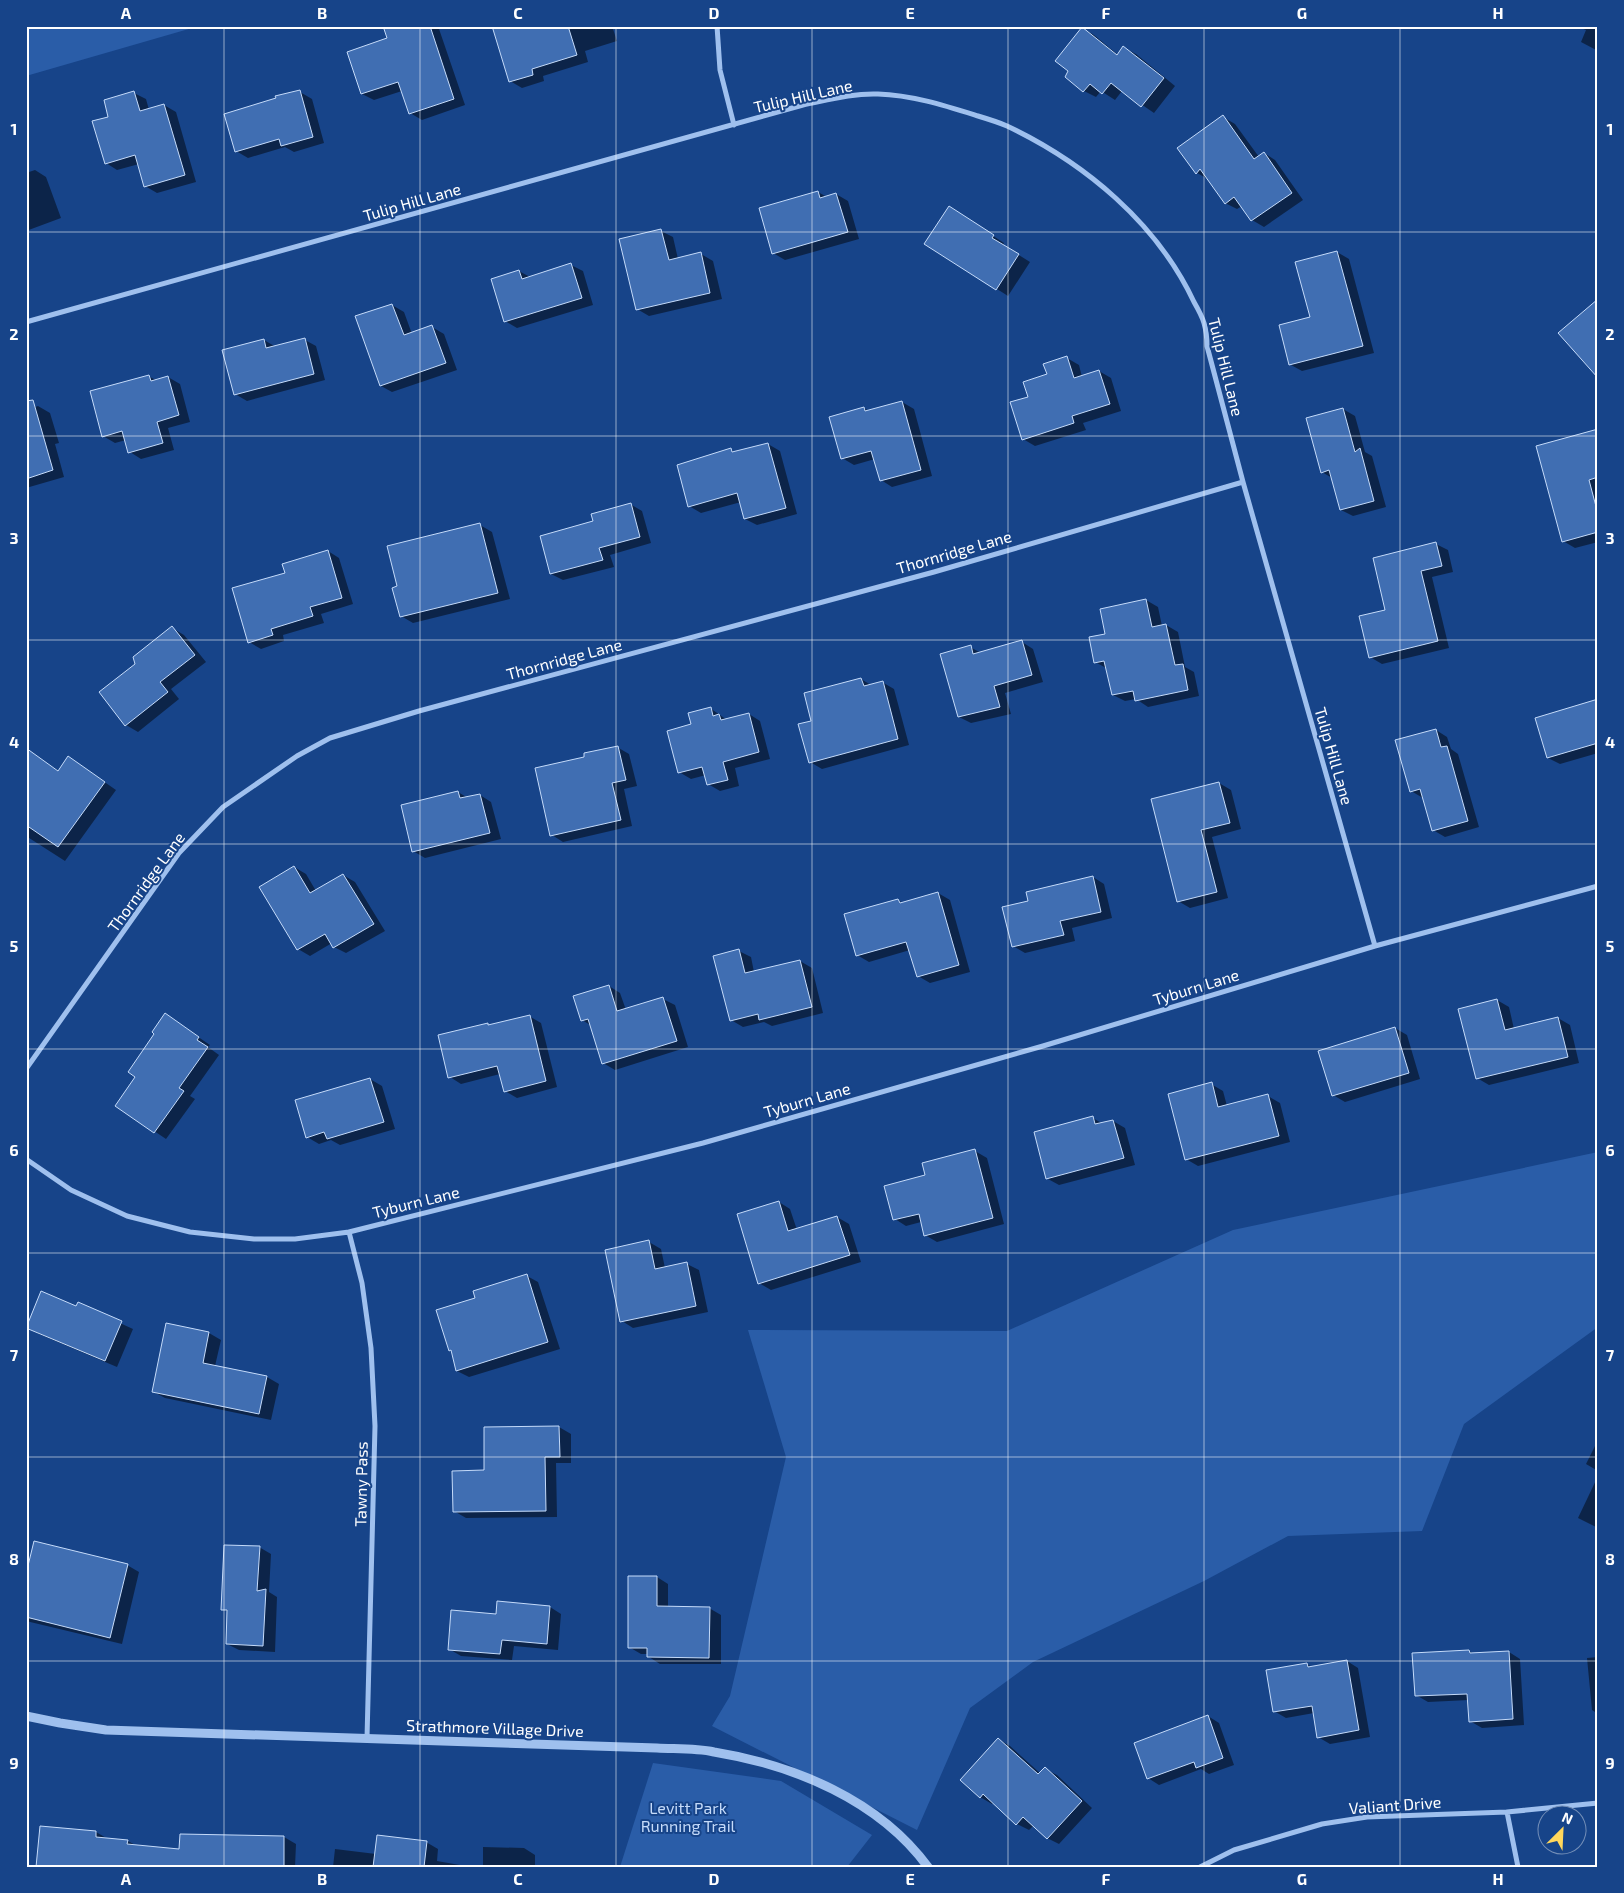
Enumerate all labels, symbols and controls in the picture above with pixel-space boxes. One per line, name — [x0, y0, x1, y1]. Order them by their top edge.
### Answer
text: A — [121, 3, 132, 22]
text: B — [317, 3, 327, 22]
text: C — [513, 3, 523, 22]
text: D — [709, 3, 720, 22]
text: E — [905, 3, 915, 22]
text: F — [1102, 3, 1111, 22]
text: G — [1297, 3, 1307, 22]
text: H — [1492, 3, 1504, 22]
street label: Tulip Hill Lane — [752, 75, 854, 116]
text: 1 — [11, 119, 17, 138]
text: 1 — [1607, 119, 1613, 138]
street label: Tulip Hill Lane — [361, 178, 463, 225]
street label: Tulip Hill Lane — [1205, 316, 1248, 418]
text: 2 — [9, 324, 19, 343]
text: 2 — [1605, 324, 1615, 343]
street label: Thornridge Lane — [894, 526, 1014, 577]
text: 3 — [9, 528, 19, 547]
text: 3 — [1605, 528, 1615, 547]
street label: Thornridge Lane — [504, 634, 624, 683]
street label: Tulip Hill Lane — [1311, 705, 1358, 807]
text: 4 — [9, 732, 19, 751]
text: 4 — [1605, 732, 1615, 751]
street label: Thornridge Lane — [103, 828, 188, 935]
text: 5 — [10, 936, 19, 955]
text: 5 — [1606, 936, 1615, 955]
street label: Tyburn Lane — [1151, 964, 1241, 1009]
street label: Tyburn Lane — [761, 1078, 852, 1121]
text: 6 — [9, 1140, 19, 1159]
text: 6 — [1605, 1140, 1615, 1159]
street label: Tyburn Lane — [370, 1182, 461, 1222]
text: 7 — [10, 1345, 19, 1364]
text: 7 — [1606, 1345, 1615, 1364]
street label: Tawny Pass — [350, 1441, 371, 1527]
text: 8 — [9, 1549, 19, 1568]
text: 8 — [1605, 1549, 1615, 1568]
street label: Strathmore Village Drive — [406, 1715, 584, 1740]
text: 9 — [9, 1753, 19, 1772]
text: 9 — [1605, 1753, 1615, 1772]
street label: Valiant Drive — [1348, 1792, 1442, 1817]
park label: Levitt Park Running Trail — [641, 1798, 736, 1835]
north arrow — [1536, 1806, 1586, 1856]
text: N — [1559, 1808, 1576, 1827]
text: A — [121, 1869, 132, 1888]
text: B — [317, 1869, 327, 1888]
text: C — [513, 1869, 523, 1888]
text: D — [709, 1869, 720, 1888]
text: E — [905, 1869, 915, 1888]
text: F — [1102, 1869, 1111, 1888]
text: G — [1297, 1869, 1307, 1888]
text: H — [1492, 1869, 1504, 1888]

